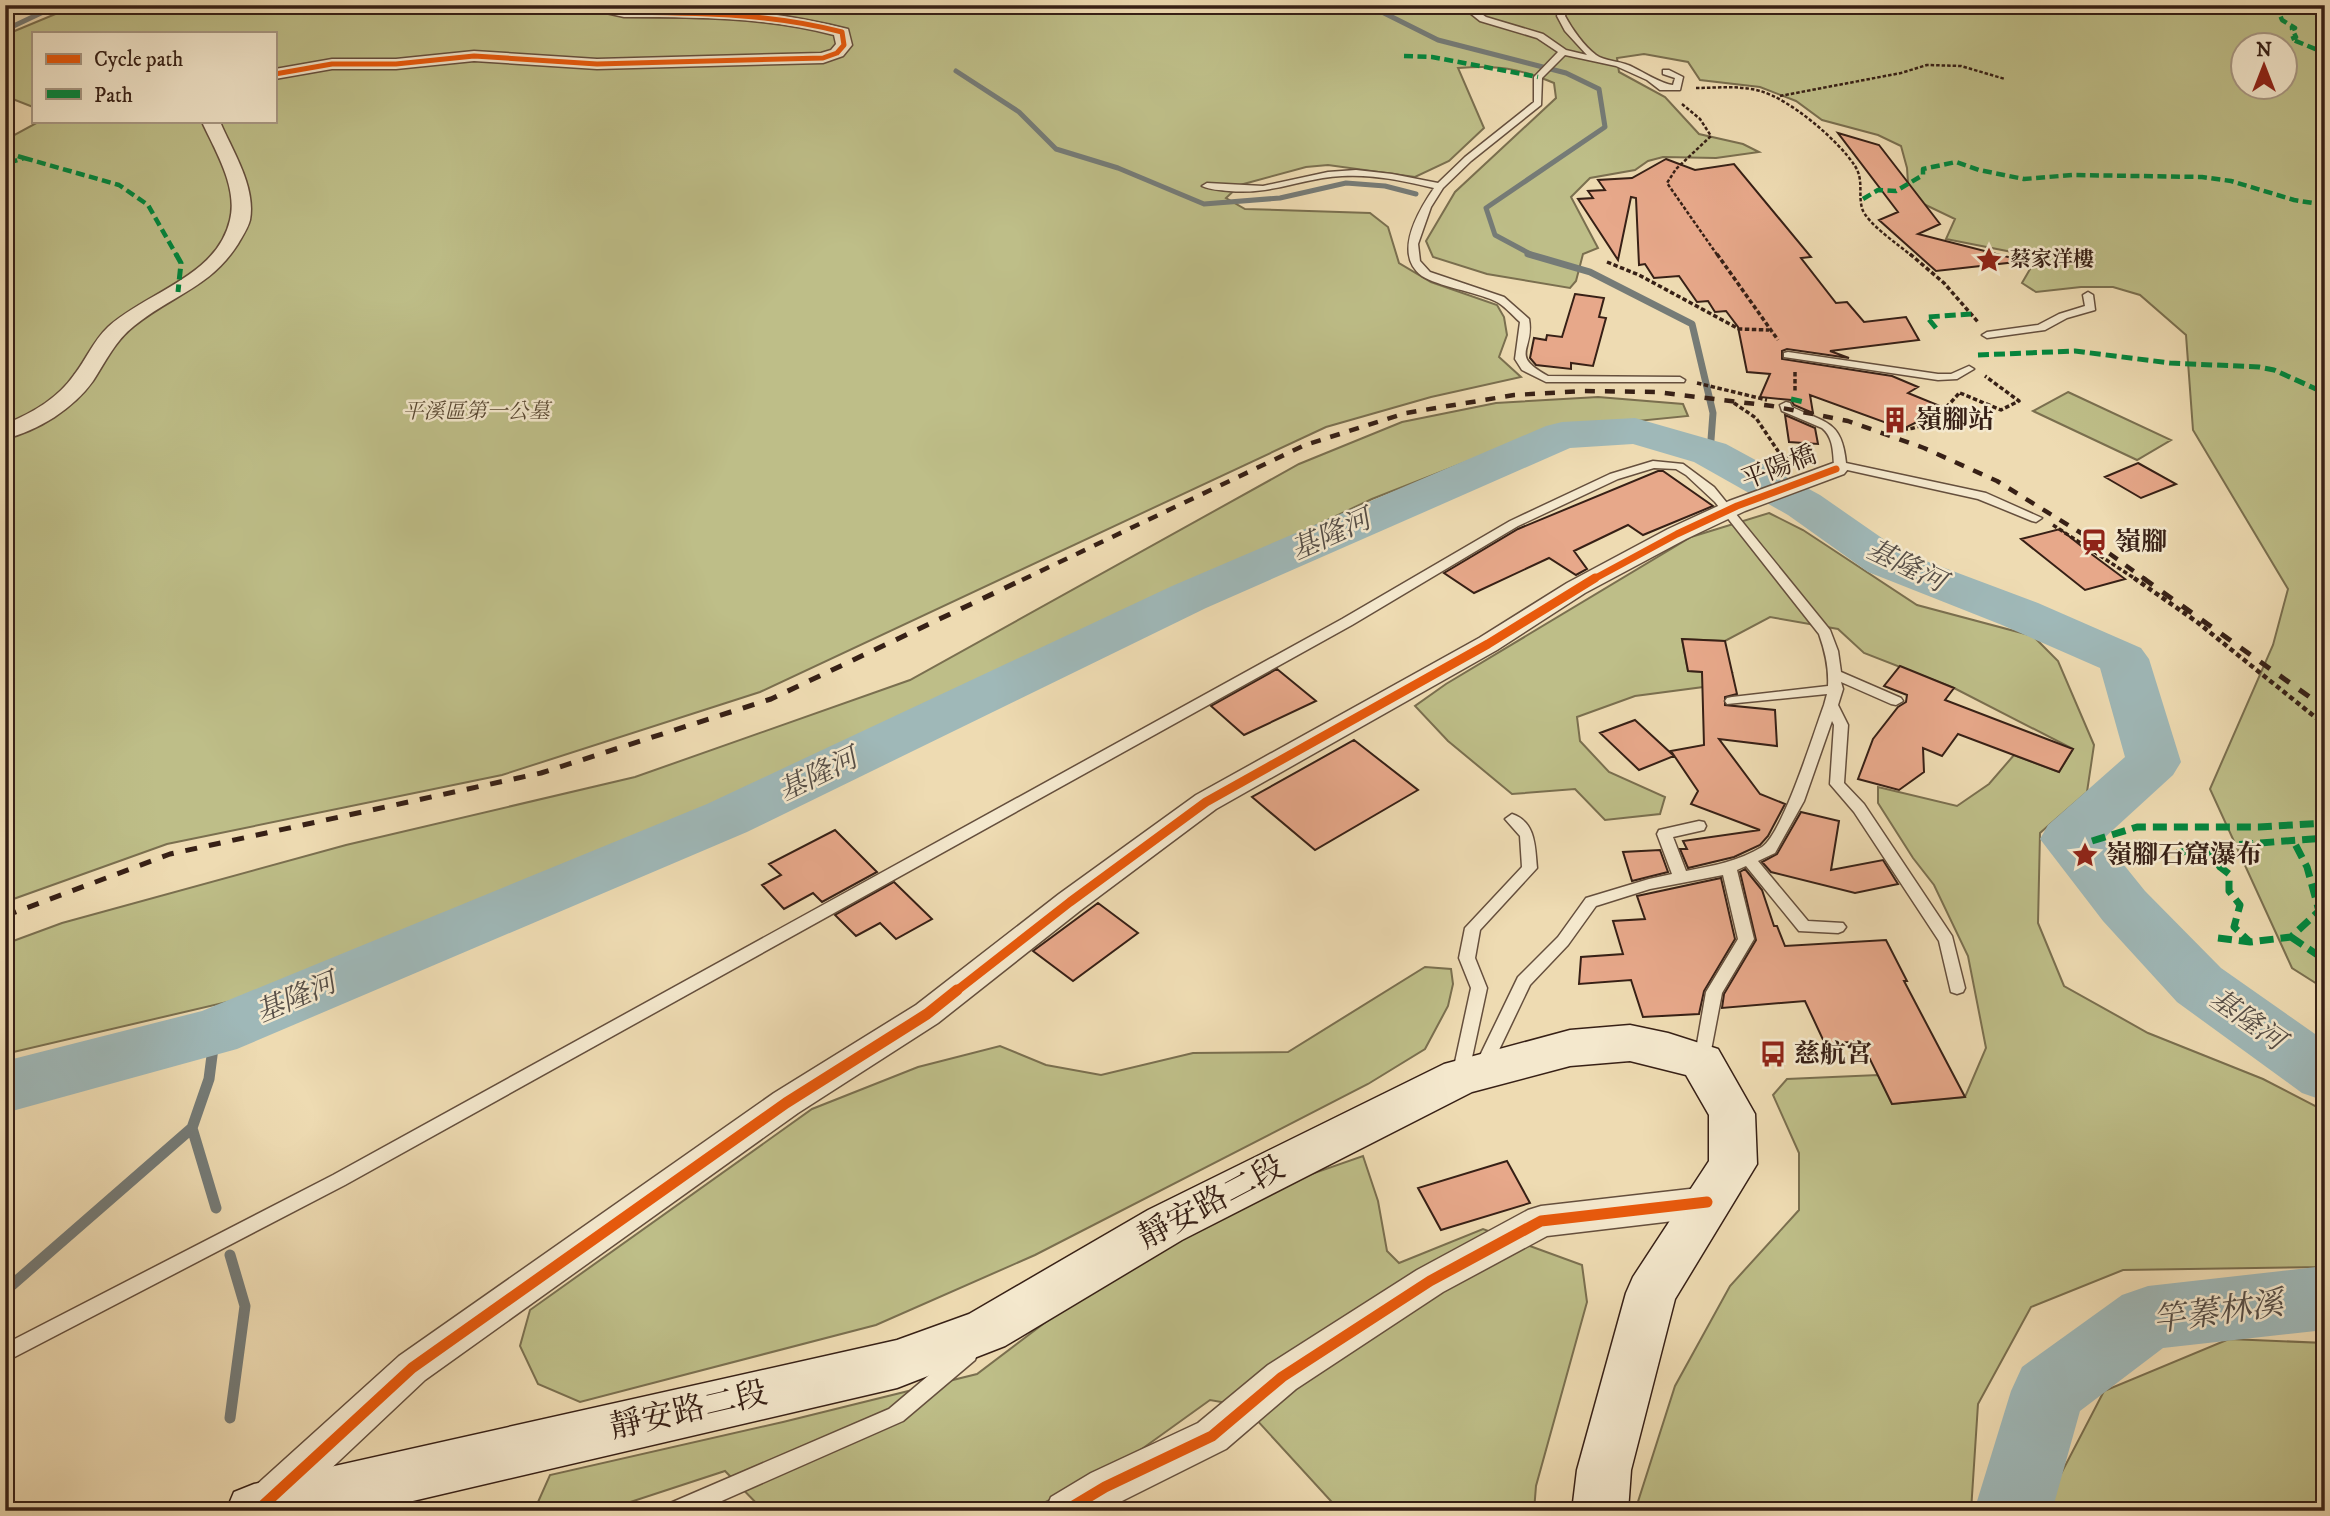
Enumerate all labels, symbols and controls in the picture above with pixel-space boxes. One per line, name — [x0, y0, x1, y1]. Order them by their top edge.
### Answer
legend — [32, 32, 276, 122]
north arrow — [2228, 32, 2298, 102]
text: N — [2256, 39, 2272, 62]
text: Cycle path — [94, 47, 183, 73]
text: Path — [94, 83, 133, 109]
place icon: 蔡家洋樓 — [1974, 245, 2004, 275]
place label: 蔡家洋樓 — [2010, 247, 2094, 273]
park label: 平溪區第一公墓 — [403, 399, 552, 425]
place label: 嶺腳站 — [1916, 404, 1994, 437]
building icon: 嶺腳站 — [1880, 405, 1910, 435]
street label: 平陽橋 — [1737, 439, 1821, 497]
water label: 基隆河 — [1286, 500, 1381, 568]
place label: 嶺腳 — [2115, 526, 2167, 559]
station icon: 嶺腳 — [2079, 527, 2109, 557]
water label: 基隆河 — [1861, 532, 1956, 602]
water label: 基隆河 — [773, 739, 868, 809]
place label: 嶺腳石窟瀑布 — [2106, 839, 2262, 872]
place icon: 嶺腳石窟瀑布 — [2070, 840, 2100, 870]
water label: 基隆河 — [250, 964, 346, 1031]
water label: 基隆河 — [2203, 982, 2296, 1061]
place label: 慈航宮 — [1794, 1038, 1872, 1071]
bus stop icon: 慈航宮 — [1758, 1039, 1788, 1069]
street label: 靜安路二段 — [1132, 1148, 1292, 1258]
water label: 竿蓁林溪 — [2150, 1283, 2289, 1342]
street label: 靜安路二段 — [607, 1374, 771, 1448]

